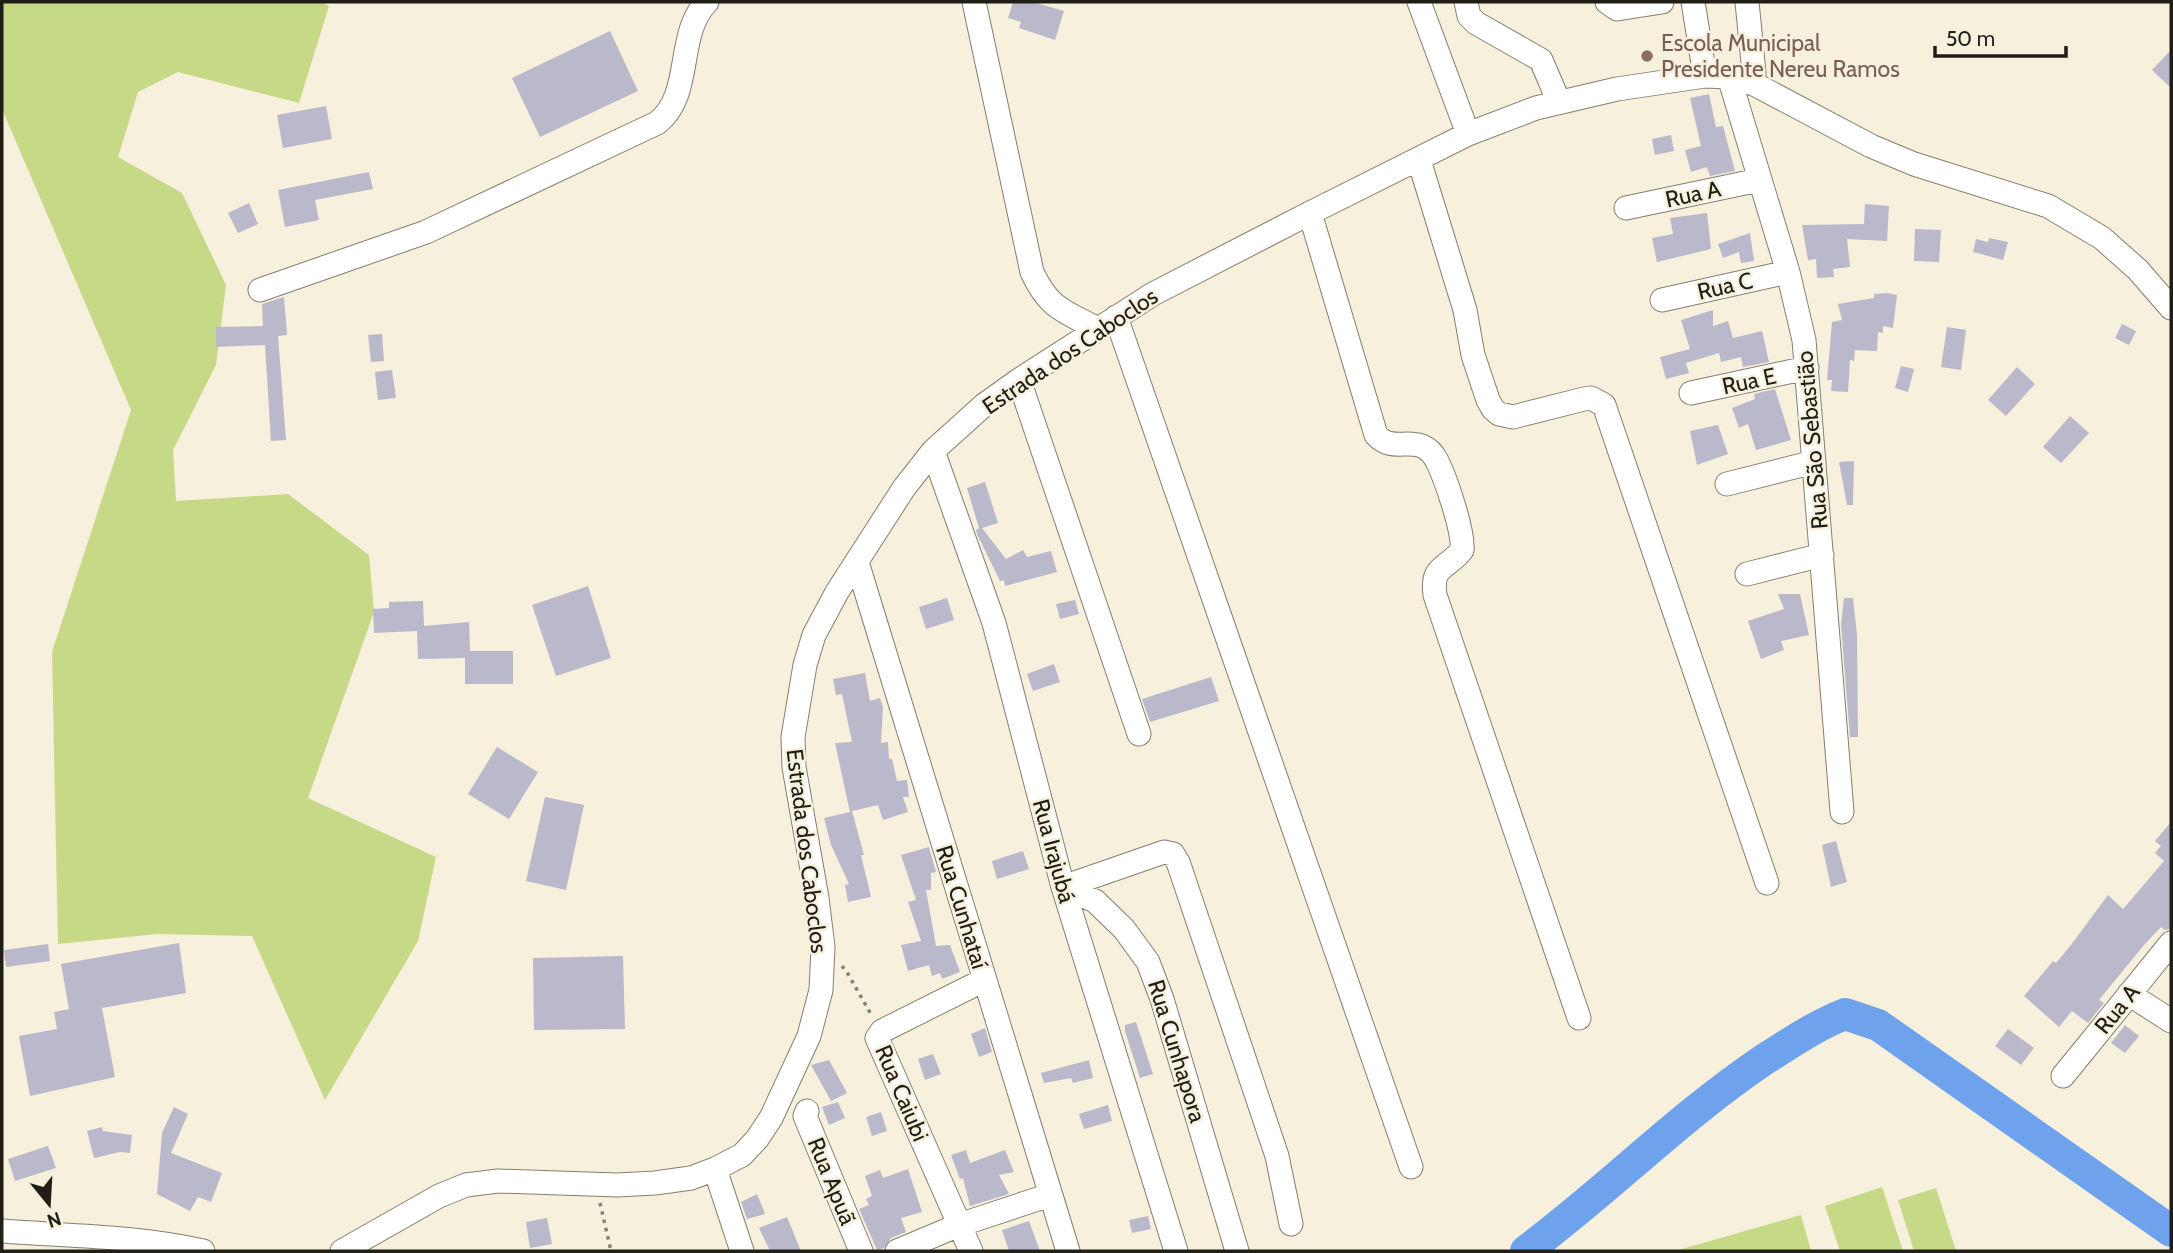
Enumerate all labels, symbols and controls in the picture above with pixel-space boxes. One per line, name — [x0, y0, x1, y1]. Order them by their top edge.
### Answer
scale bar — [1935, 14, 2066, 58]
text: 50 m — [1946, 26, 1995, 51]
place label: Escola Municipal Presidente Nereu Ramos — [1661, 29, 1900, 83]
marker: Escola Municipal Presidente Nereu Ramos — [1639, 48, 1655, 64]
street label: Rua A — [1663, 174, 1723, 214]
street label: Rua C — [1695, 266, 1755, 306]
street label: Estrada dos Caboclos — [977, 282, 1163, 420]
street label: Rua São Sebastião — [1790, 350, 1834, 530]
street label: Rua E — [1719, 362, 1779, 400]
street label: Estrada dos Caboclos — [781, 747, 833, 955]
street label: Rua Irajubá — [1027, 796, 1081, 906]
street label: Rua Cunhataí — [930, 842, 994, 972]
street label: Rua Cunhapora — [1142, 976, 1212, 1126]
street label: Rua A — [2088, 978, 2146, 1040]
street label: Rua Caiubi — [869, 1041, 935, 1145]
street label: Rua Apuã — [802, 1133, 862, 1229]
north arrow — [14, 1169, 84, 1239]
text: N — [44, 1207, 64, 1233]

